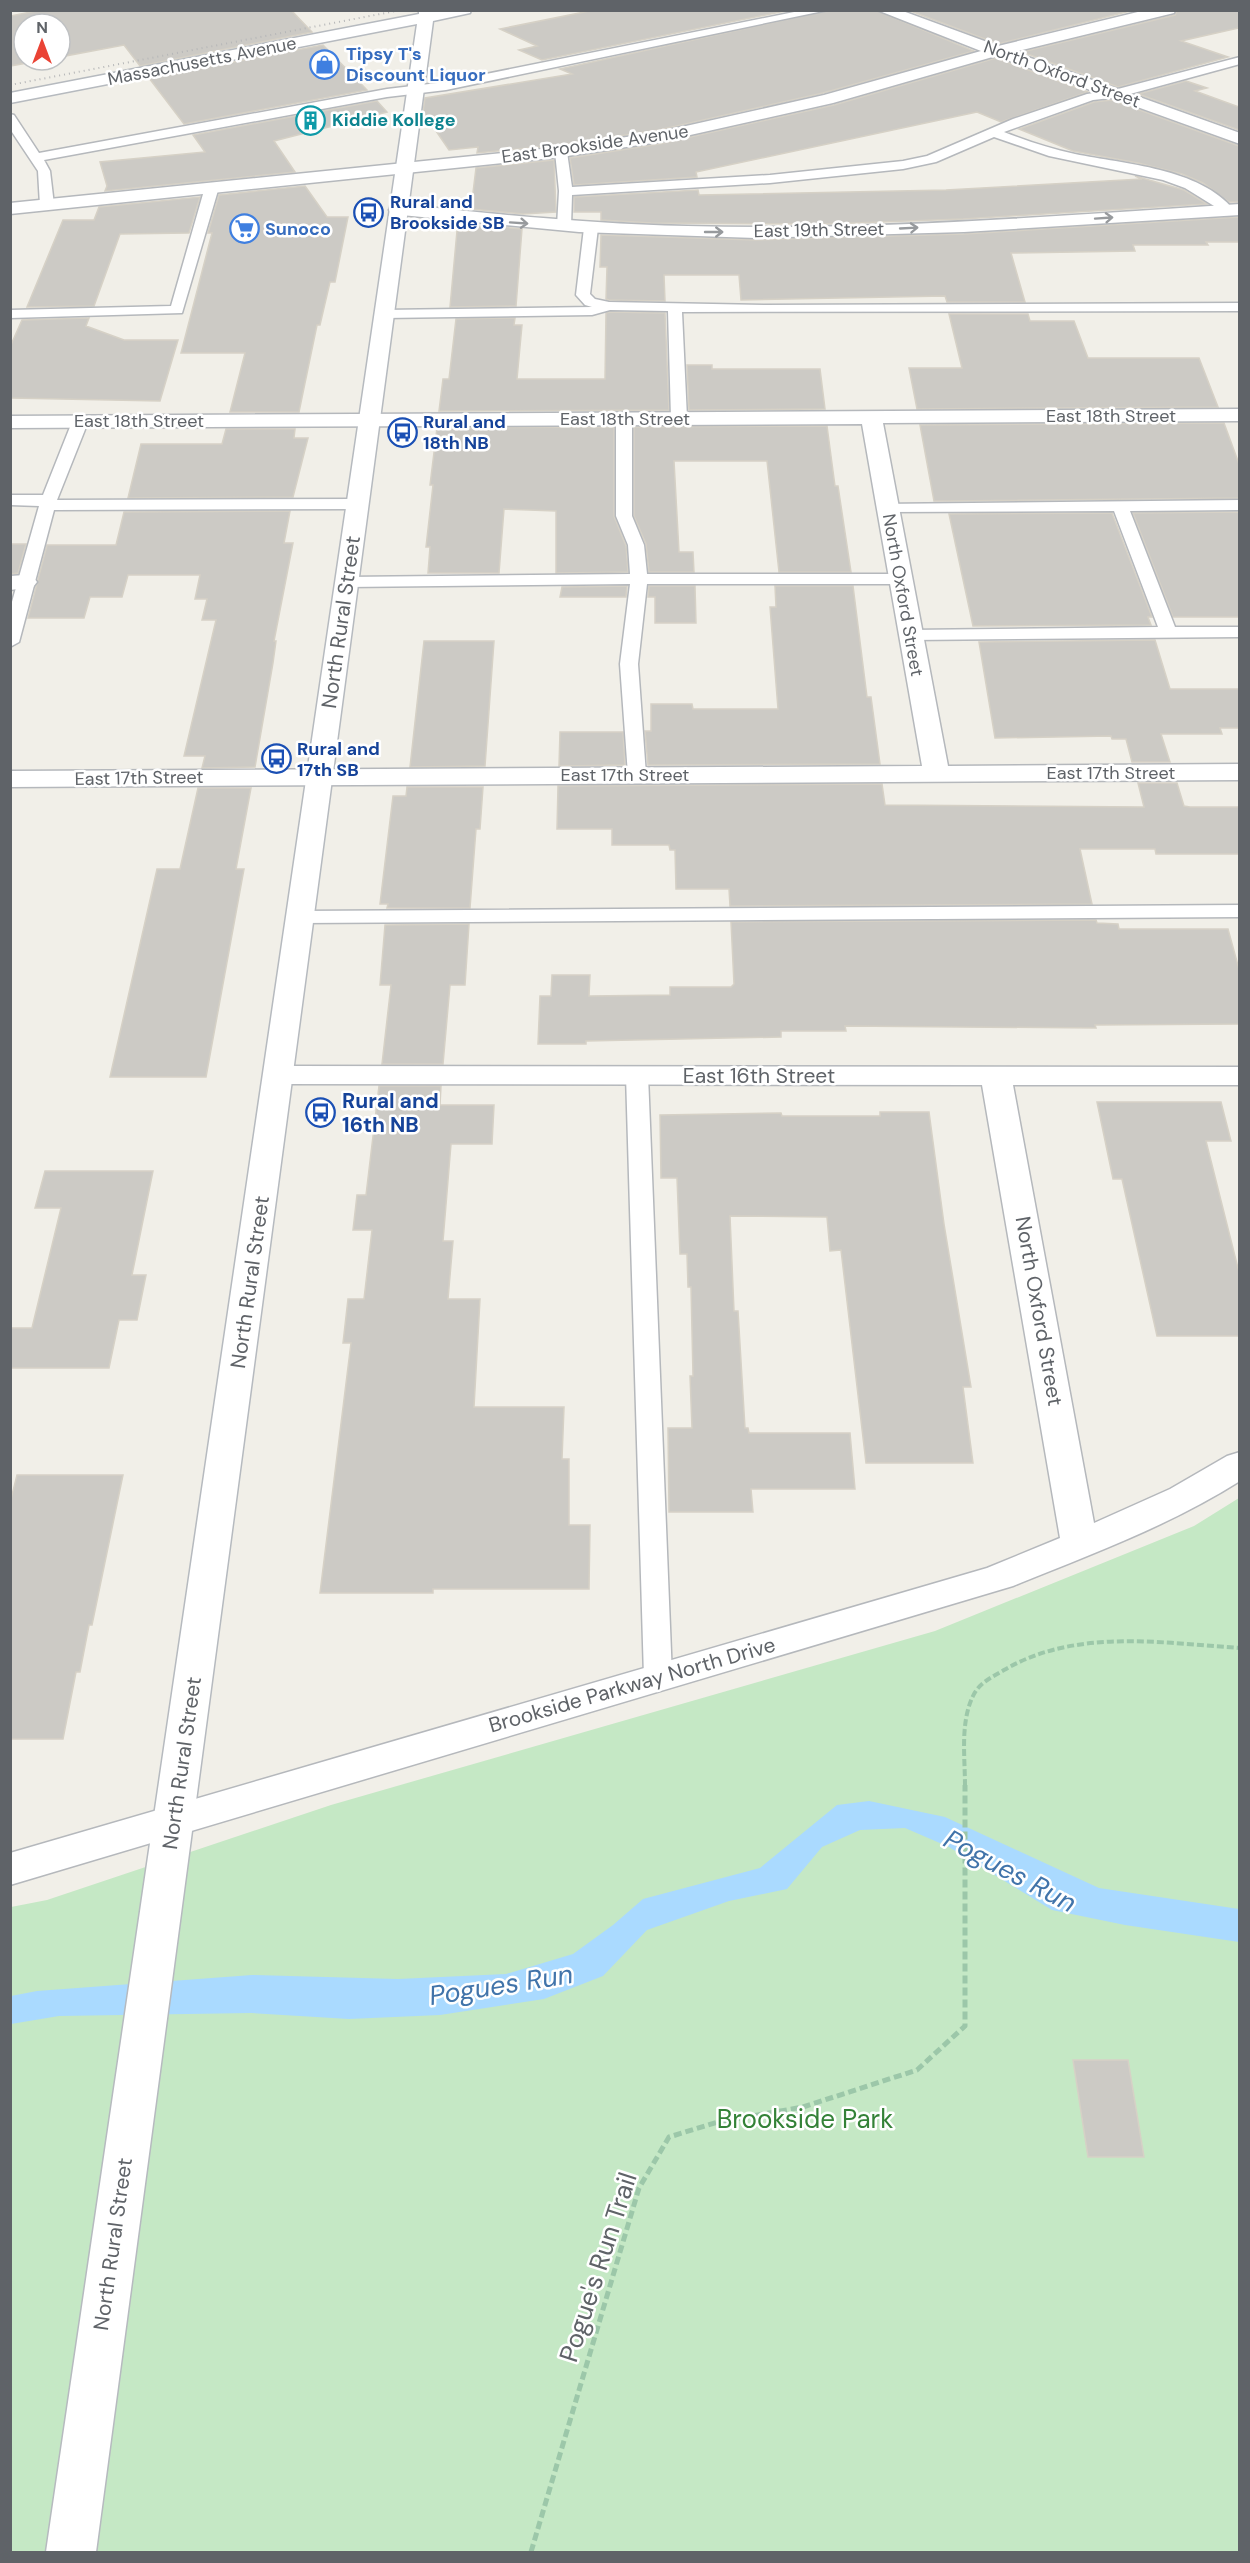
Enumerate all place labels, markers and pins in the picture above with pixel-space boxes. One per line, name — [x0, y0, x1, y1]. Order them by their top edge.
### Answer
place label: Tipsy T's Discount Liquor — [346, 42, 486, 87]
shop icon: Tipsy T's Discount Liquor — [309, 48, 341, 80]
building icon: Kiddie Kollege — [295, 104, 327, 136]
place label: Kiddie Kollege — [332, 108, 456, 132]
place label: Rural and Brookside SB — [390, 190, 504, 235]
bus stop icon: Rural and Brookside SB — [353, 196, 385, 228]
supermarket icon: Sunoco — [228, 213, 260, 245]
place label: Sunoco — [265, 217, 331, 241]
place label: Rural and 18th NB — [423, 410, 506, 455]
bus stop icon: Rural and 18th NB — [386, 416, 418, 448]
place label: Rural and 17th SB — [297, 737, 380, 782]
bus stop icon: Rural and 17th SB — [260, 743, 292, 775]
place label: Rural and 16th NB — [342, 1087, 439, 1139]
bus stop icon: Rural and 16th NB — [305, 1097, 337, 1129]

